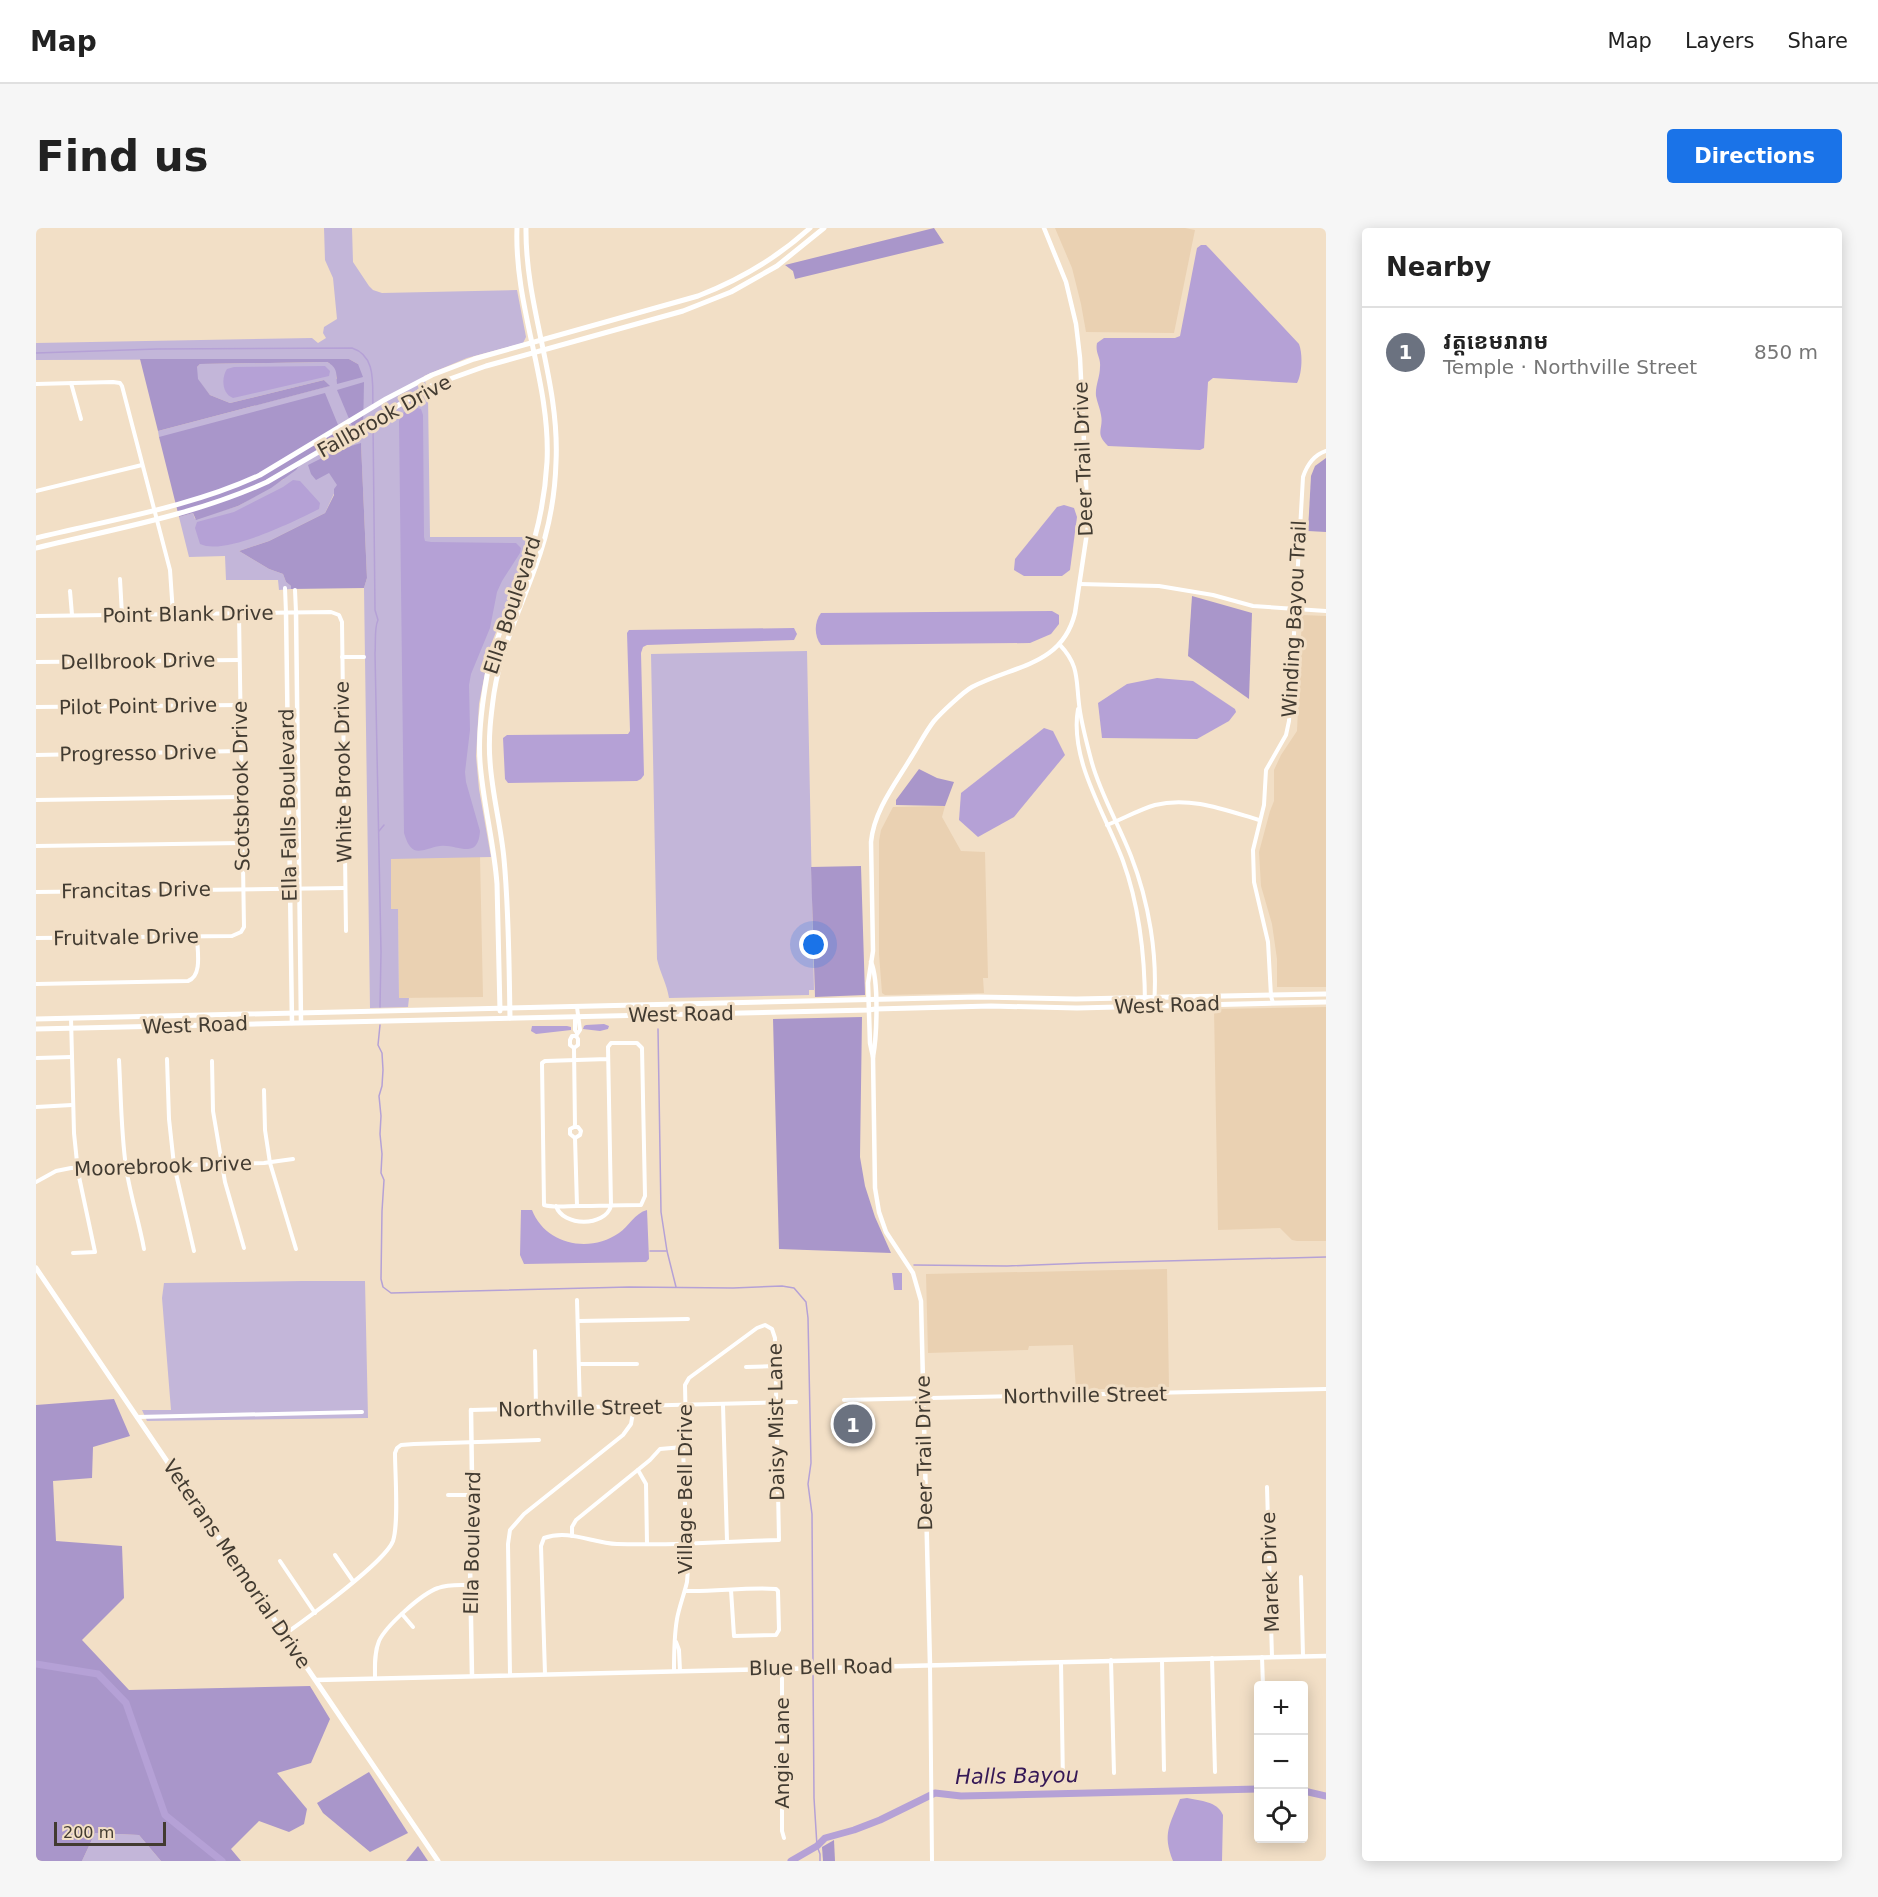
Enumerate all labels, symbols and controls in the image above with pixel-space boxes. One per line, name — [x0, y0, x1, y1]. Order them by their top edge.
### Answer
text: Map — [30, 25, 97, 58]
text: Map — [1608, 29, 1652, 53]
text: Layers — [1685, 29, 1754, 53]
text: Share — [1787, 29, 1848, 53]
button: Directions — [1667, 129, 1842, 183]
text: Find us — [36, 132, 209, 181]
text: Nearby — [1386, 252, 1491, 282]
text: វត្តខេមរារាម — [1443, 329, 1549, 354]
text: 1 — [1399, 340, 1412, 364]
text: 850 m — [1754, 340, 1818, 364]
text: Temple · Northville Street — [1443, 355, 1697, 379]
street label: Fallbrook Drive — [313, 369, 455, 463]
street label: Deer Trail Drive — [1068, 381, 1098, 537]
street label: Winding Bayou Trail — [1277, 520, 1311, 718]
street label: Ella Boulevard — [478, 533, 546, 677]
street label: Point Blank Drive — [102, 601, 274, 627]
street label: Dellbrook Drive — [60, 648, 216, 674]
street label: White Brook Drive — [329, 681, 357, 863]
street label: Pilot Point Drive — [59, 693, 217, 719]
street label: Scotsbrook Drive — [228, 701, 254, 871]
street label: Ella Falls Boulevard — [274, 708, 302, 902]
street label: Progresso Drive — [59, 740, 217, 766]
street label: Francitas Drive — [61, 877, 211, 903]
street label: Fruitvale Drive — [53, 924, 199, 950]
your location — [799, 930, 828, 959]
street label: West Road — [1114, 991, 1220, 1019]
street label: West Road — [628, 1001, 734, 1027]
street label: West Road — [142, 1011, 248, 1039]
street label: Moorebrook Drive — [74, 1151, 252, 1181]
street label: Daisy Mist Lane — [763, 1343, 789, 1501]
street label: Deer Trail Drive — [911, 1375, 937, 1531]
street label: Northville Street — [1003, 1382, 1167, 1408]
street label: Northville Street — [498, 1395, 662, 1421]
pin: 1 — [834, 1402, 872, 1446]
street label: Village Bell Drive — [673, 1404, 697, 1574]
street label: Veterans Memorial Drive — [158, 1455, 316, 1673]
street label: Ella Boulevard — [459, 1471, 485, 1615]
street label: Marek Drive — [1256, 1511, 1284, 1633]
street label: Blue Bell Road — [749, 1654, 893, 1680]
map controls — [1254, 1681, 1308, 1843]
button: + — [1254, 1681, 1308, 1735]
street label: Angie Lane — [770, 1697, 794, 1809]
button: − — [1254, 1735, 1308, 1789]
water label: Halls Bayou — [955, 1763, 1079, 1789]
button: locate — [1254, 1789, 1308, 1843]
scale bar — [54, 1819, 166, 1846]
text: 200 m — [63, 1823, 114, 1842]

